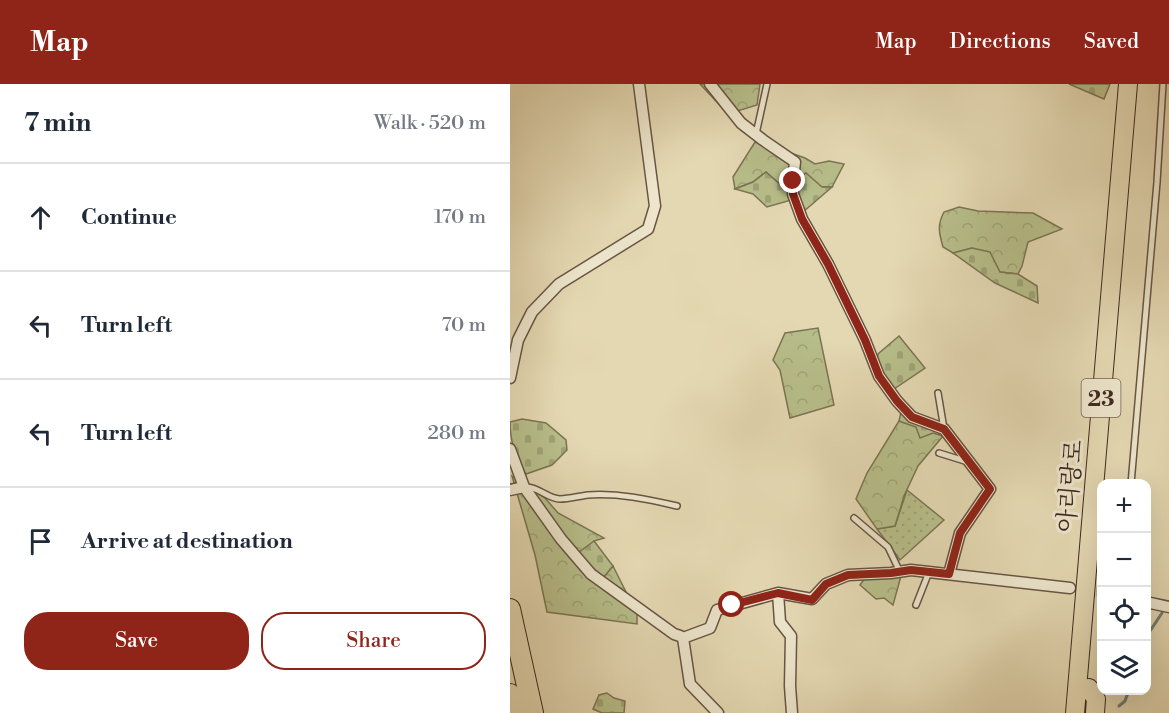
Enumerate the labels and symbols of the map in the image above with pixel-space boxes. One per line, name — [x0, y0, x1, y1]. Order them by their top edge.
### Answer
route end — [779, 167, 805, 193]
road number: 23 — [1082, 379, 1120, 417]
street label: 아리랑로 — [1052, 439, 1090, 534]
route start — [718, 591, 744, 617]

